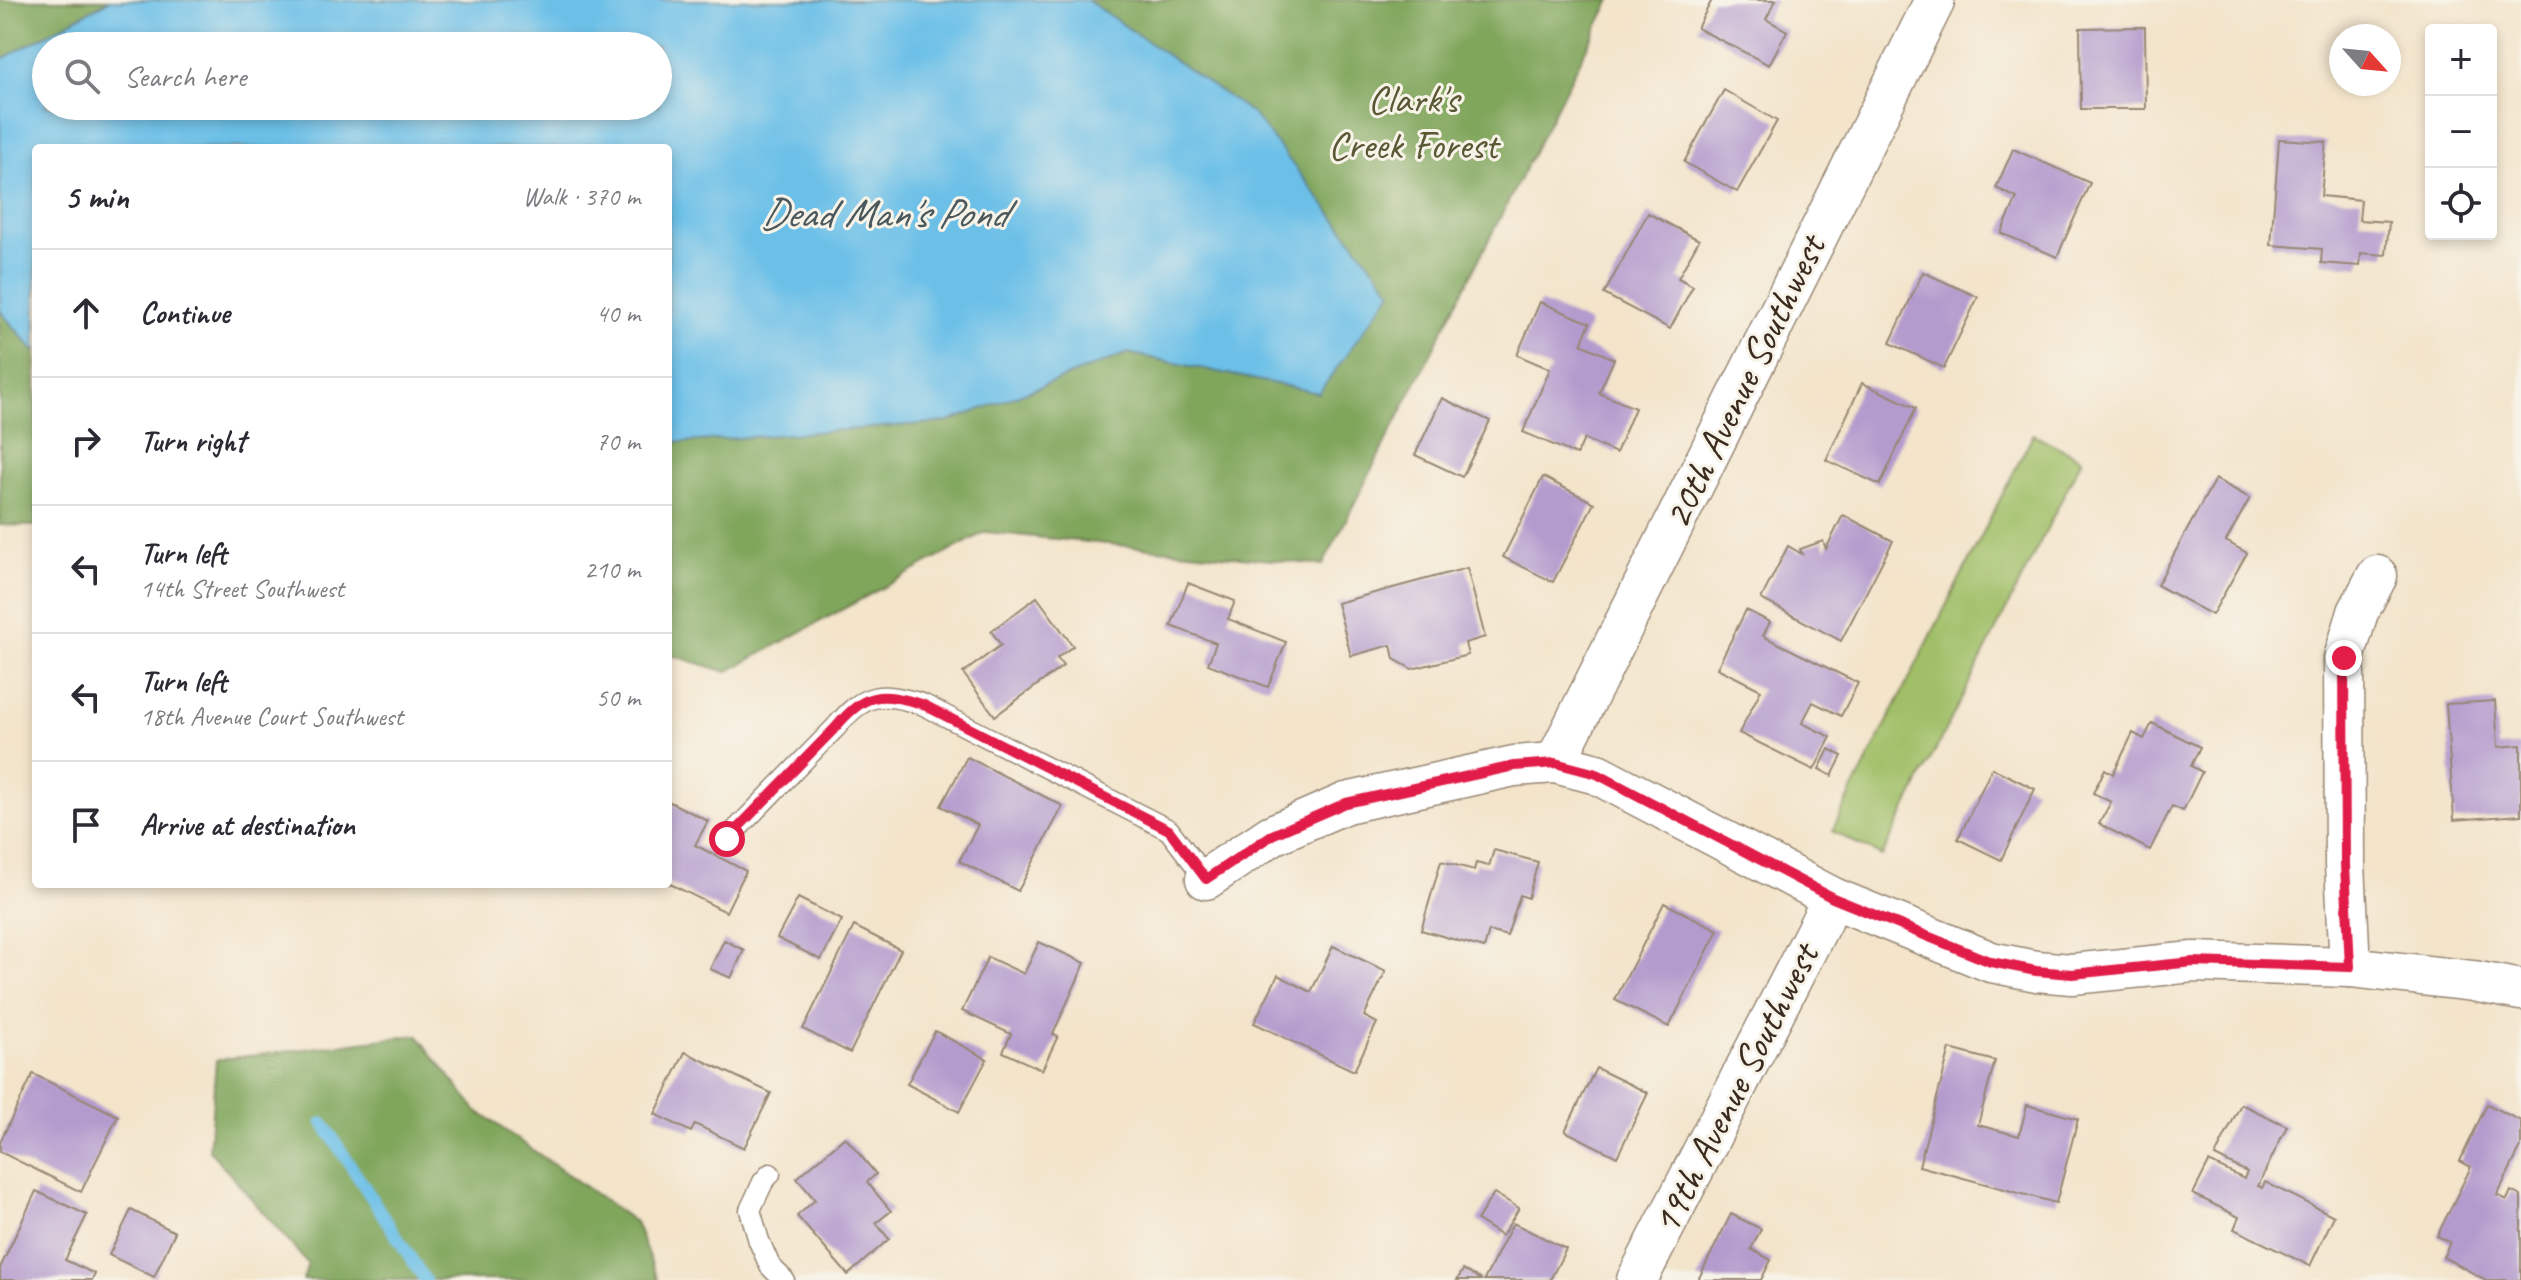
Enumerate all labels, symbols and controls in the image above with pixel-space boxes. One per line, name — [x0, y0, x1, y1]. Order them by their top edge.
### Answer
north arrow — [2329, 24, 2401, 96]
map controls — [2425, 24, 2497, 240]
button: + — [2425, 24, 2497, 96]
search box — [32, 32, 672, 120]
icon: search — [60, 54, 104, 98]
text: Search here — [124, 57, 246, 95]
park label: Clark's Creek Forest — [1328, 74, 1501, 170]
button: − — [2425, 96, 2497, 168]
button: locate — [2425, 168, 2497, 240]
text: 5 min — [64, 175, 129, 218]
text: Walk · 370 m — [523, 180, 640, 213]
water label: Dead Man's Pond — [760, 187, 1019, 240]
street label: 20th Avenue Southwest — [1652, 224, 1838, 536]
icon: ahead — [64, 291, 108, 335]
text: Continue — [140, 294, 230, 332]
text: 40 m — [596, 297, 640, 330]
icon: right — [64, 419, 108, 463]
text: Turn right — [140, 422, 245, 460]
text: 70 m — [596, 425, 640, 458]
text: Turn left — [140, 534, 227, 572]
icon: left — [64, 547, 108, 591]
text: 210 m — [584, 553, 640, 586]
text: 14th Street Southwest — [140, 572, 344, 605]
route end — [2326, 640, 2362, 676]
text: Turn left — [140, 662, 227, 700]
icon: left — [64, 675, 108, 719]
text: 50 m — [596, 681, 640, 714]
text: 18th Avenue Court Southwest — [140, 700, 403, 733]
icon: arrive — [64, 803, 108, 847]
text: Arrive at destination — [140, 806, 355, 844]
route start — [709, 821, 745, 857]
street label: 19th Avenue Southwest — [1640, 932, 1831, 1242]

